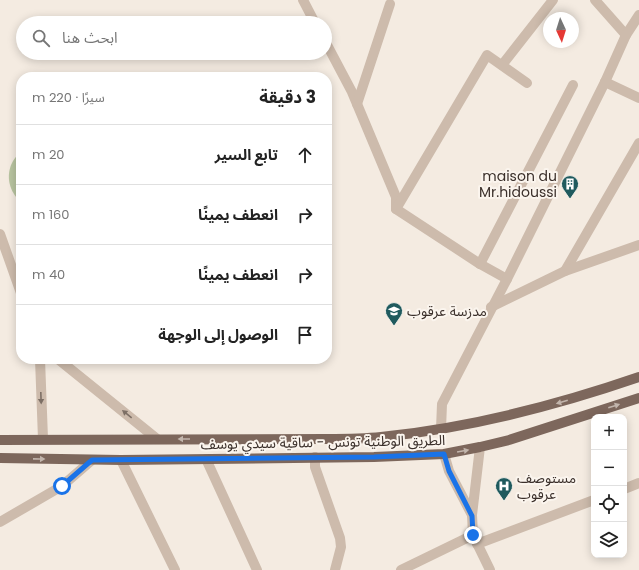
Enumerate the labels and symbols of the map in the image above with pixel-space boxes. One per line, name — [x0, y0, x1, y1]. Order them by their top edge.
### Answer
north arrow — [543, 12, 579, 48]
place label: maison du Mr.hidoussi — [479, 166, 557, 202]
building icon: maison du Mr.hidoussi — [560, 174, 580, 199]
school or university icon: مدزسة عرقوب — [384, 301, 404, 326]
place label: مدزسة عرقوب — [407, 301, 487, 321]
one-way arrow — [38, 392, 44, 405]
one-way arrow — [555, 399, 568, 405]
one-way arrow — [608, 403, 620, 409]
one-way arrow — [121, 410, 132, 419]
street label: الطريق الوطنية تونس - ساقية سيدي يوسف — [201, 430, 446, 455]
one-way arrow — [177, 436, 190, 442]
one-way arrow — [456, 447, 469, 453]
one-way arrow — [33, 456, 46, 462]
place label: مستوصف عرقوب — [517, 468, 576, 504]
hospital icon: مستوصف عرقوب — [494, 476, 514, 501]
route start — [53, 477, 71, 495]
route end — [464, 526, 482, 544]

